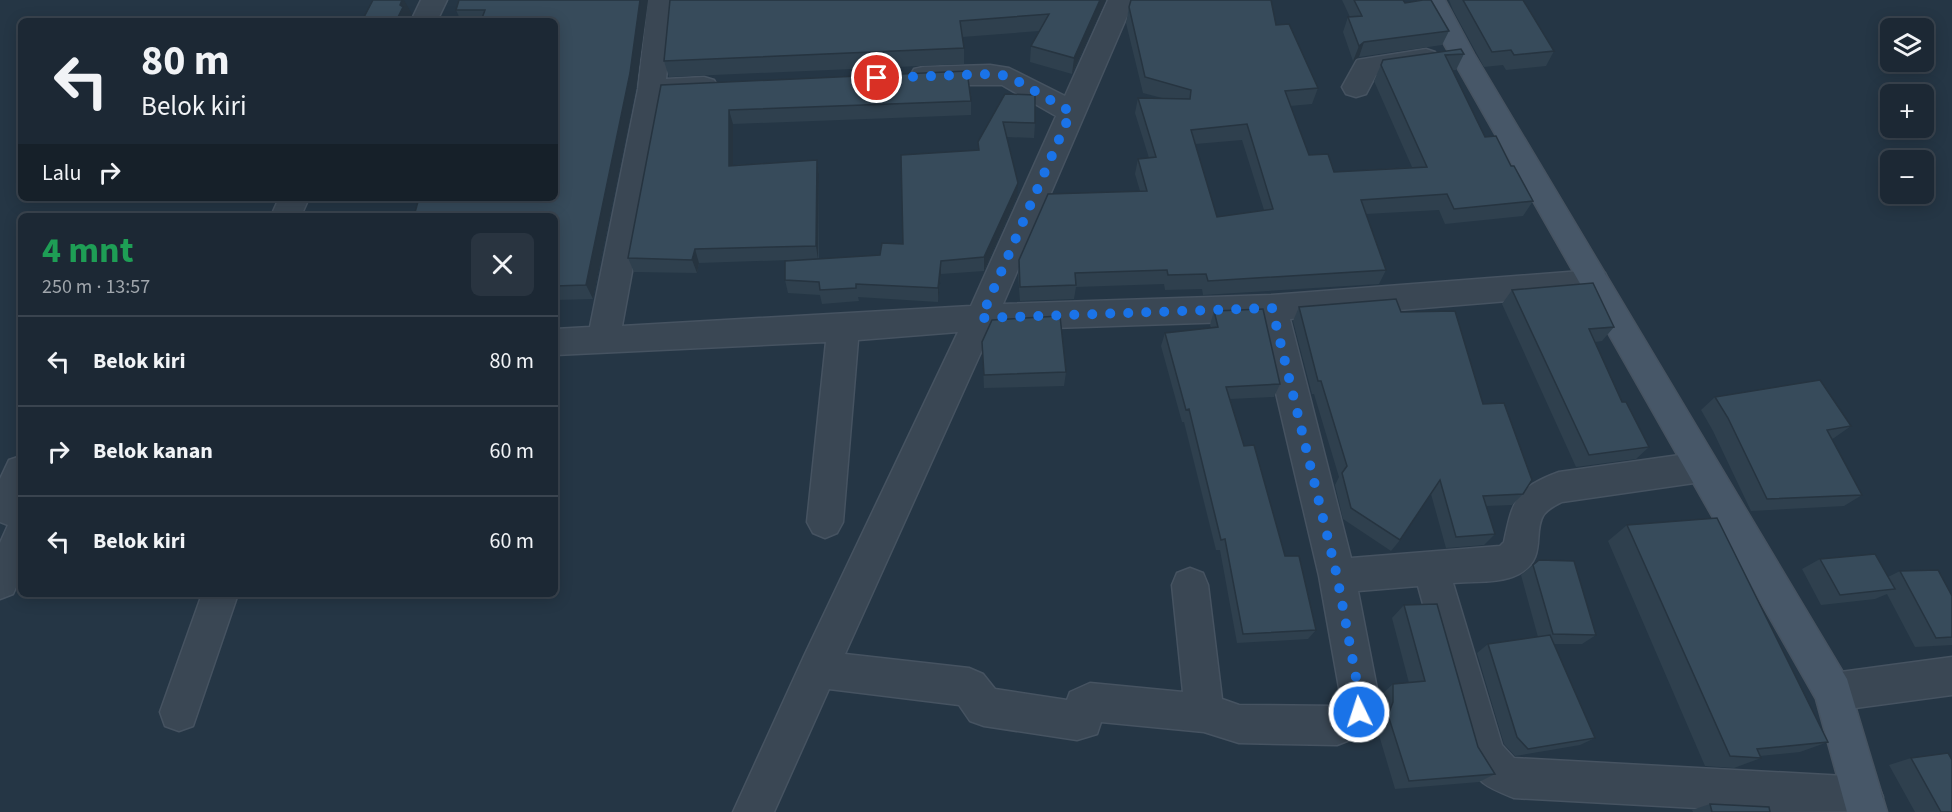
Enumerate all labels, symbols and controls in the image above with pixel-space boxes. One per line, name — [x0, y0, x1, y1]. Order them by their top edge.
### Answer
map controls — [1880, 18, 1934, 204]
button: layers — [1880, 18, 1934, 72]
text: 80 m — [141, 31, 230, 91]
icon: left — [42, 42, 120, 120]
pin — [851, 52, 902, 103]
icon: arrive — [860, 61, 893, 94]
button: + — [1880, 84, 1934, 138]
text: Belok kiri — [141, 87, 247, 126]
button: − — [1880, 150, 1934, 204]
icon: right — [93, 156, 126, 189]
text: Lalu — [42, 157, 81, 189]
text: 4 mnt — [42, 225, 133, 276]
button: close — [471, 233, 534, 296]
text: 250 m · 13:57 — [42, 273, 150, 301]
icon: left — [42, 345, 75, 378]
text: Belok kiri — [93, 345, 186, 377]
text: 80 m — [489, 345, 534, 377]
icon: right — [42, 435, 75, 468]
text: Belok kanan — [93, 435, 213, 467]
text: 60 m — [489, 435, 534, 467]
icon: left — [42, 525, 75, 558]
text: Belok kiri — [93, 525, 186, 557]
text: 60 m — [489, 525, 534, 557]
position arrow — [1327, 680, 1391, 744]

